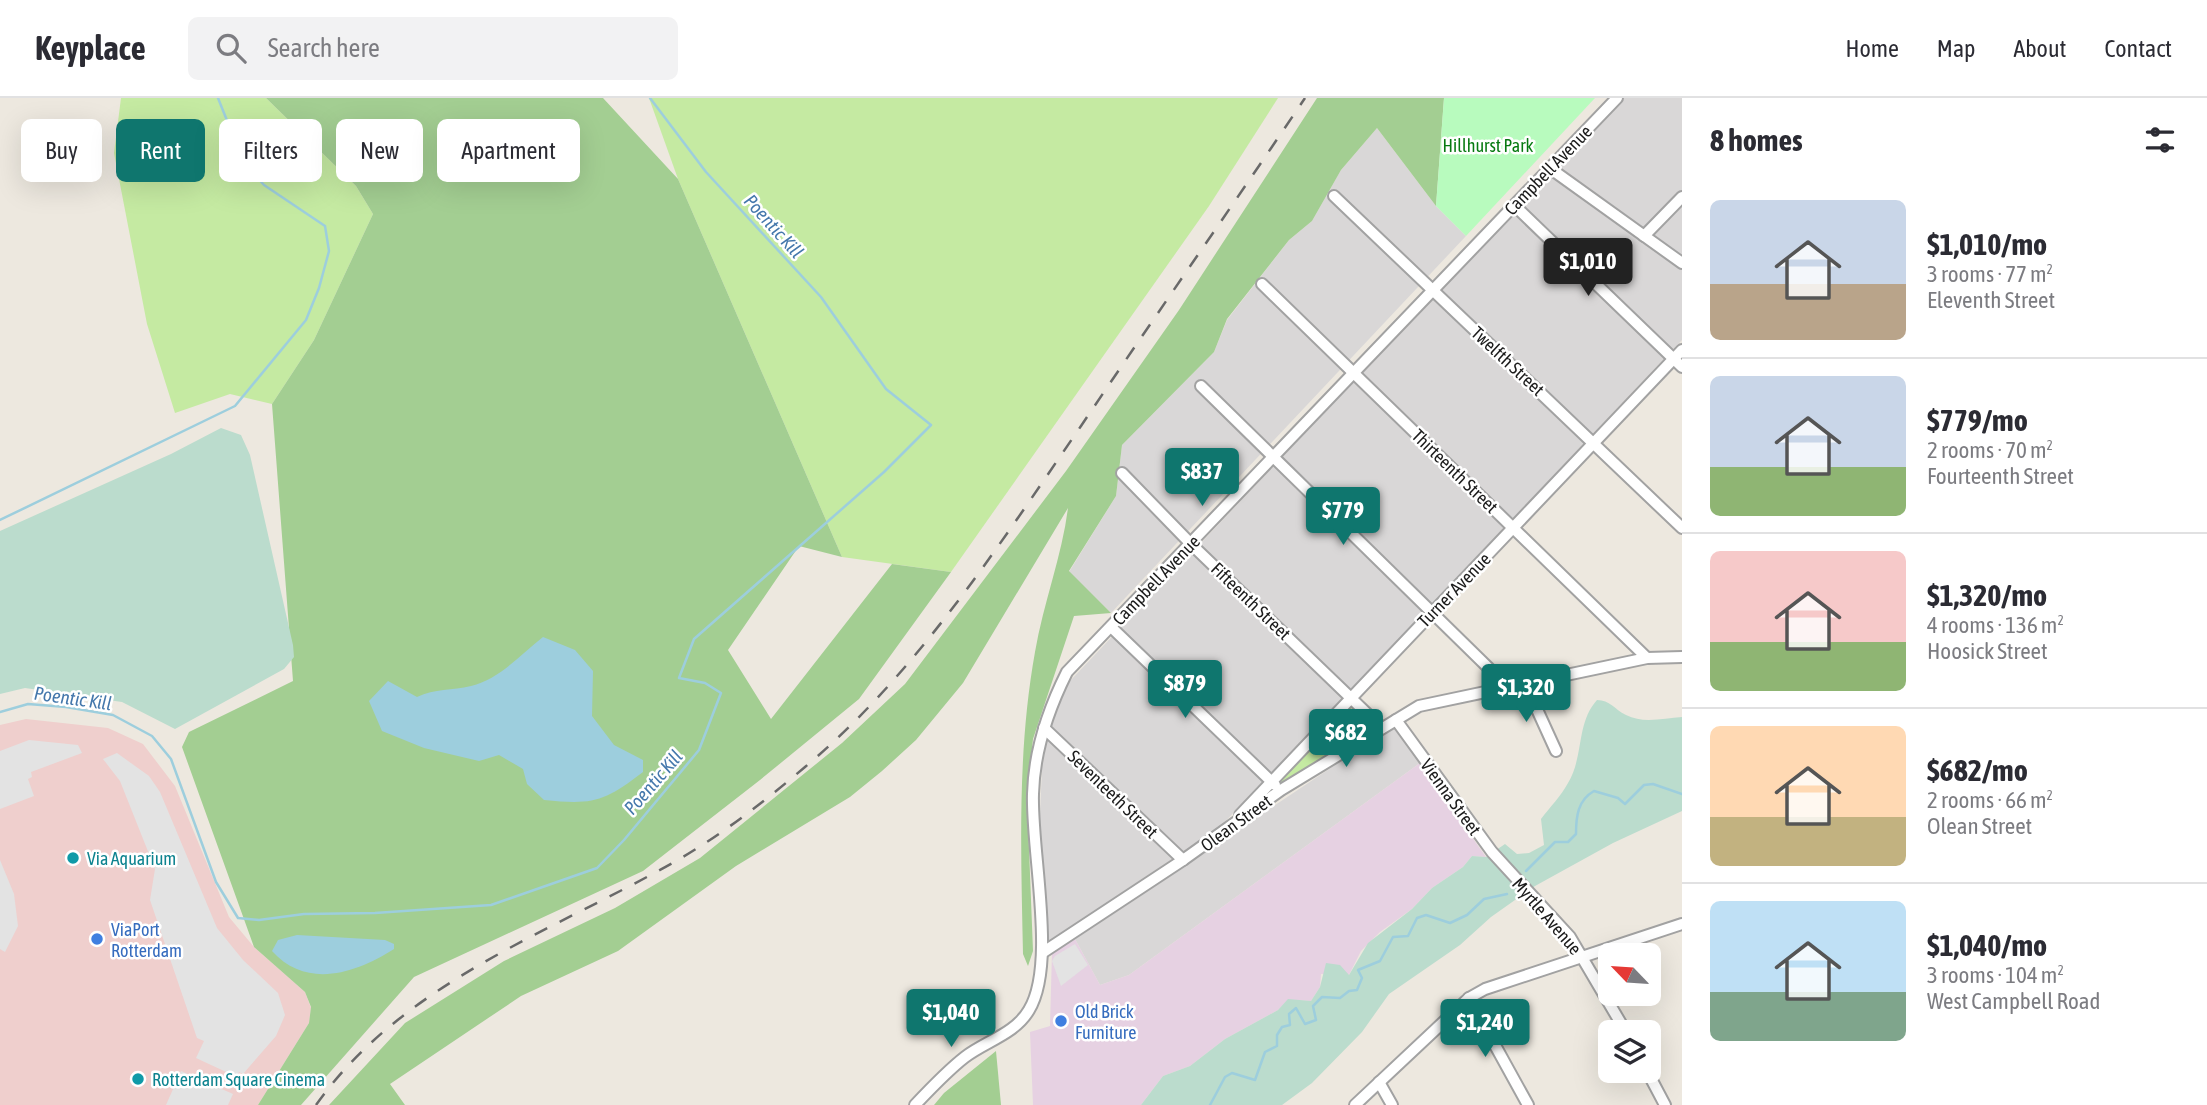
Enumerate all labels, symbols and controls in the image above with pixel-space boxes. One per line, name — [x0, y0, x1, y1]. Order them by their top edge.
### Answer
search box — [188, 17, 678, 80]
text: Keyplace — [35, 29, 146, 67]
icon: search — [212, 29, 250, 67]
text: Search here — [268, 33, 380, 63]
text: Home — [1845, 35, 1899, 62]
text: Map — [1937, 35, 1975, 62]
text: About — [2013, 35, 2066, 62]
text: Contact — [2104, 35, 2172, 62]
chip: Buy — [21, 119, 102, 182]
chip: Rent — [116, 119, 205, 182]
chip: Filters — [219, 119, 322, 182]
chip: New — [336, 119, 423, 182]
chip: Apartment — [437, 119, 580, 182]
street label: Campbell Avenue — [1500, 121, 1596, 219]
icon: filters — [2141, 121, 2179, 159]
text: 8 homes — [1710, 123, 1803, 157]
park label: Hillhurst Park — [1443, 135, 1534, 156]
water label: Poentic Kill — [740, 190, 808, 262]
text: $1,010/mo — [1927, 227, 2047, 261]
icon: home — [1766, 228, 1850, 312]
pin: $1,010 — [1531, 238, 1645, 298]
text: $1,010 — [1560, 248, 1617, 274]
text: 3 rooms · 77 m² — [1927, 261, 2053, 287]
text: Eleventh Street — [1927, 287, 2055, 313]
street label: Twelfth Street — [1467, 322, 1549, 400]
text: $779/mo — [1927, 403, 2028, 437]
icon: home — [1766, 404, 1850, 488]
street label: Thirteenth Street — [1408, 425, 1502, 517]
text: 2 rooms · 70 m² — [1927, 437, 2053, 463]
pin: $837 — [1161, 448, 1243, 508]
text: $837 — [1181, 458, 1223, 484]
text: Fourteenth Street — [1927, 463, 2074, 489]
pin: $779 — [1302, 488, 1384, 547]
text: $779 — [1322, 497, 1364, 523]
street label: Campbell Avenue — [1108, 531, 1204, 629]
street label: Turner Avenue — [1413, 548, 1495, 632]
street label: Fifteenth Street — [1207, 558, 1295, 644]
text: $1,320/mo — [1927, 578, 2047, 612]
icon: home — [1766, 579, 1850, 663]
text: 4 rooms · 136 m² — [1927, 612, 2064, 638]
text: Hoosick Street — [1927, 638, 2048, 664]
pin: $879 — [1144, 660, 1226, 720]
pin: $1,320 — [1469, 664, 1583, 724]
text: $879 — [1164, 670, 1206, 696]
text: $1,320 — [1498, 674, 1555, 700]
water label: Poentic Kill — [33, 682, 113, 714]
pin: $682 — [1305, 710, 1387, 769]
text: $682 — [1325, 719, 1367, 745]
water label: Poentic Kill — [619, 745, 687, 819]
street label: Seventeeth Street — [1064, 746, 1162, 842]
text: $682/mo — [1927, 753, 2028, 787]
icon: home — [1766, 754, 1850, 838]
street label: Vienna Street — [1416, 755, 1486, 839]
text: 2 rooms · 66 m² — [1927, 787, 2053, 813]
street label: Olean Street — [1197, 790, 1275, 856]
text: Olean Street — [1927, 813, 2032, 839]
place label: Via Aquarium — [87, 848, 176, 869]
marker: Via Aquarium — [65, 850, 81, 866]
street label: Myrtle Avenue — [1508, 873, 1586, 959]
place label: ViaPort Rotterdam — [111, 919, 182, 961]
text: $1,040/mo — [1927, 928, 2047, 962]
icon: home — [1766, 929, 1850, 1013]
marker: ViaPort Rotterdam — [89, 931, 105, 947]
north arrow — [1598, 943, 1661, 1006]
map controls — [1598, 943, 1661, 1083]
text: 3 rooms · 104 m² — [1927, 962, 2064, 988]
text: West Campbell Road — [1927, 988, 2100, 1014]
pin: $1,040 — [894, 990, 1008, 1049]
text: $1,040 — [923, 999, 980, 1025]
pin: $1,240 — [1428, 1000, 1542, 1059]
place label: Old Brick Furniture — [1075, 1001, 1136, 1043]
text: $1,240 — [1457, 1009, 1514, 1035]
marker: Old Brick Furniture — [1053, 1013, 1069, 1029]
button: layers — [1598, 1020, 1661, 1083]
place label: Rotterdam Square Cinema — [152, 1069, 325, 1090]
marker: Rotterdam Square Cinema — [130, 1071, 146, 1087]

